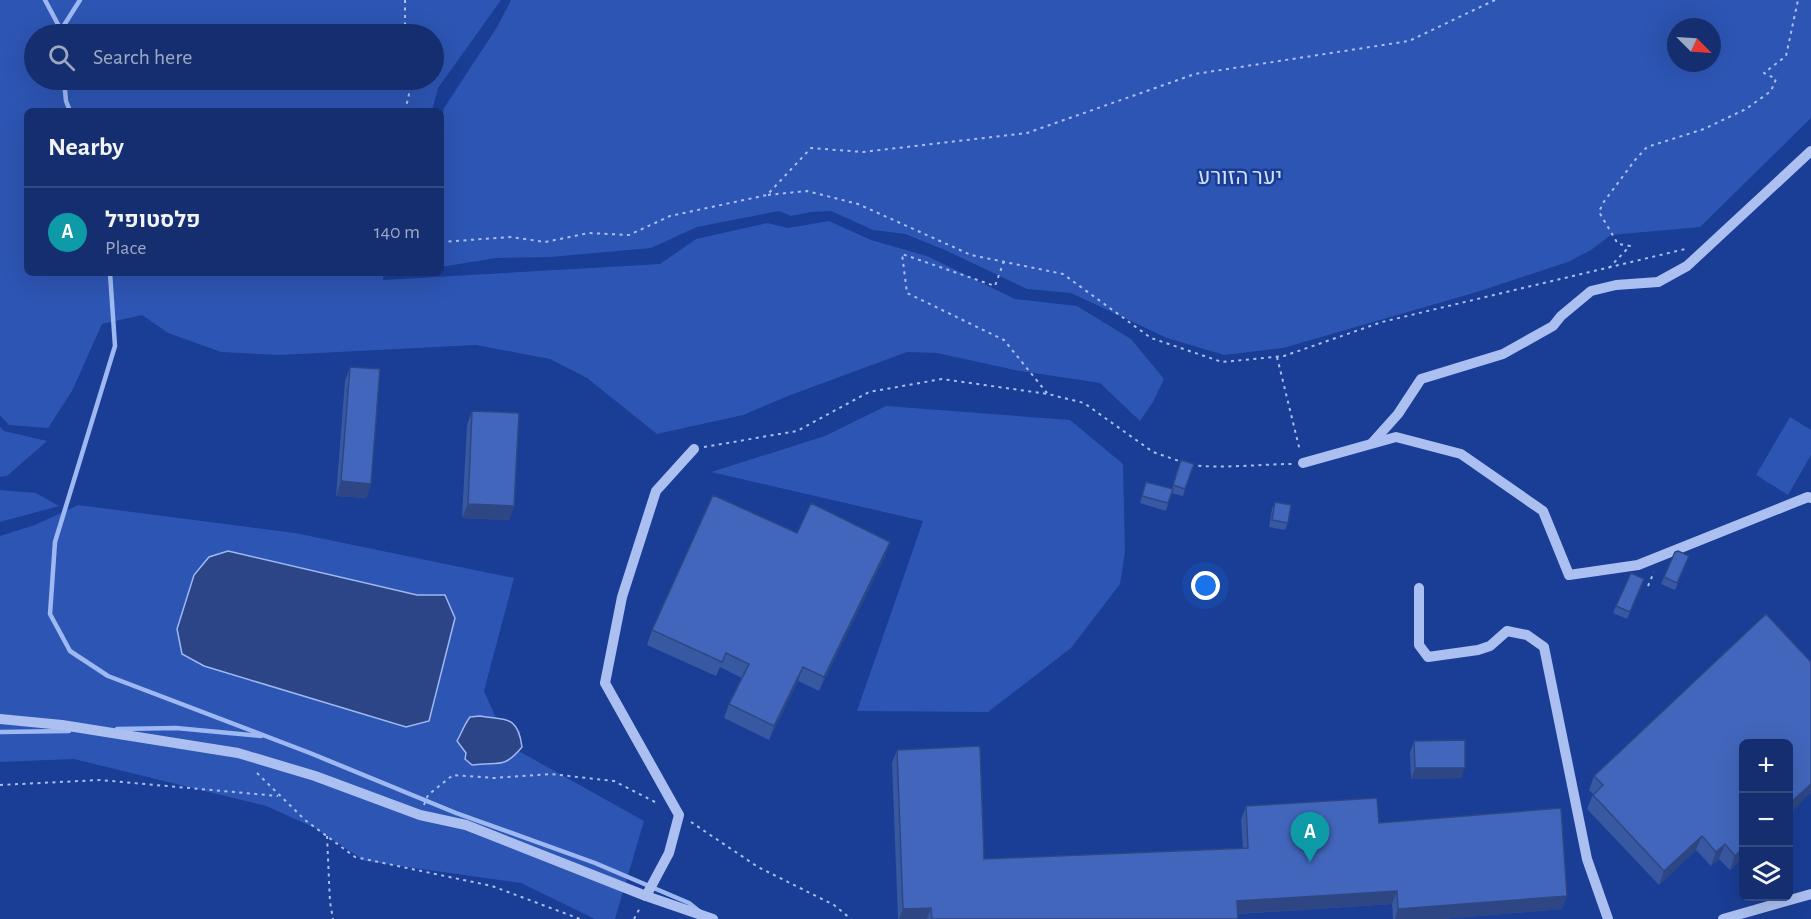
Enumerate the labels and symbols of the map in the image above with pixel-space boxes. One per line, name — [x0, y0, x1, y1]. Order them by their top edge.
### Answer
north arrow — [1667, 18, 1721, 72]
park label: יער הזורע — [1198, 166, 1282, 188]
your location — [1191, 571, 1220, 600]
pin: A — [1290, 812, 1330, 862]

